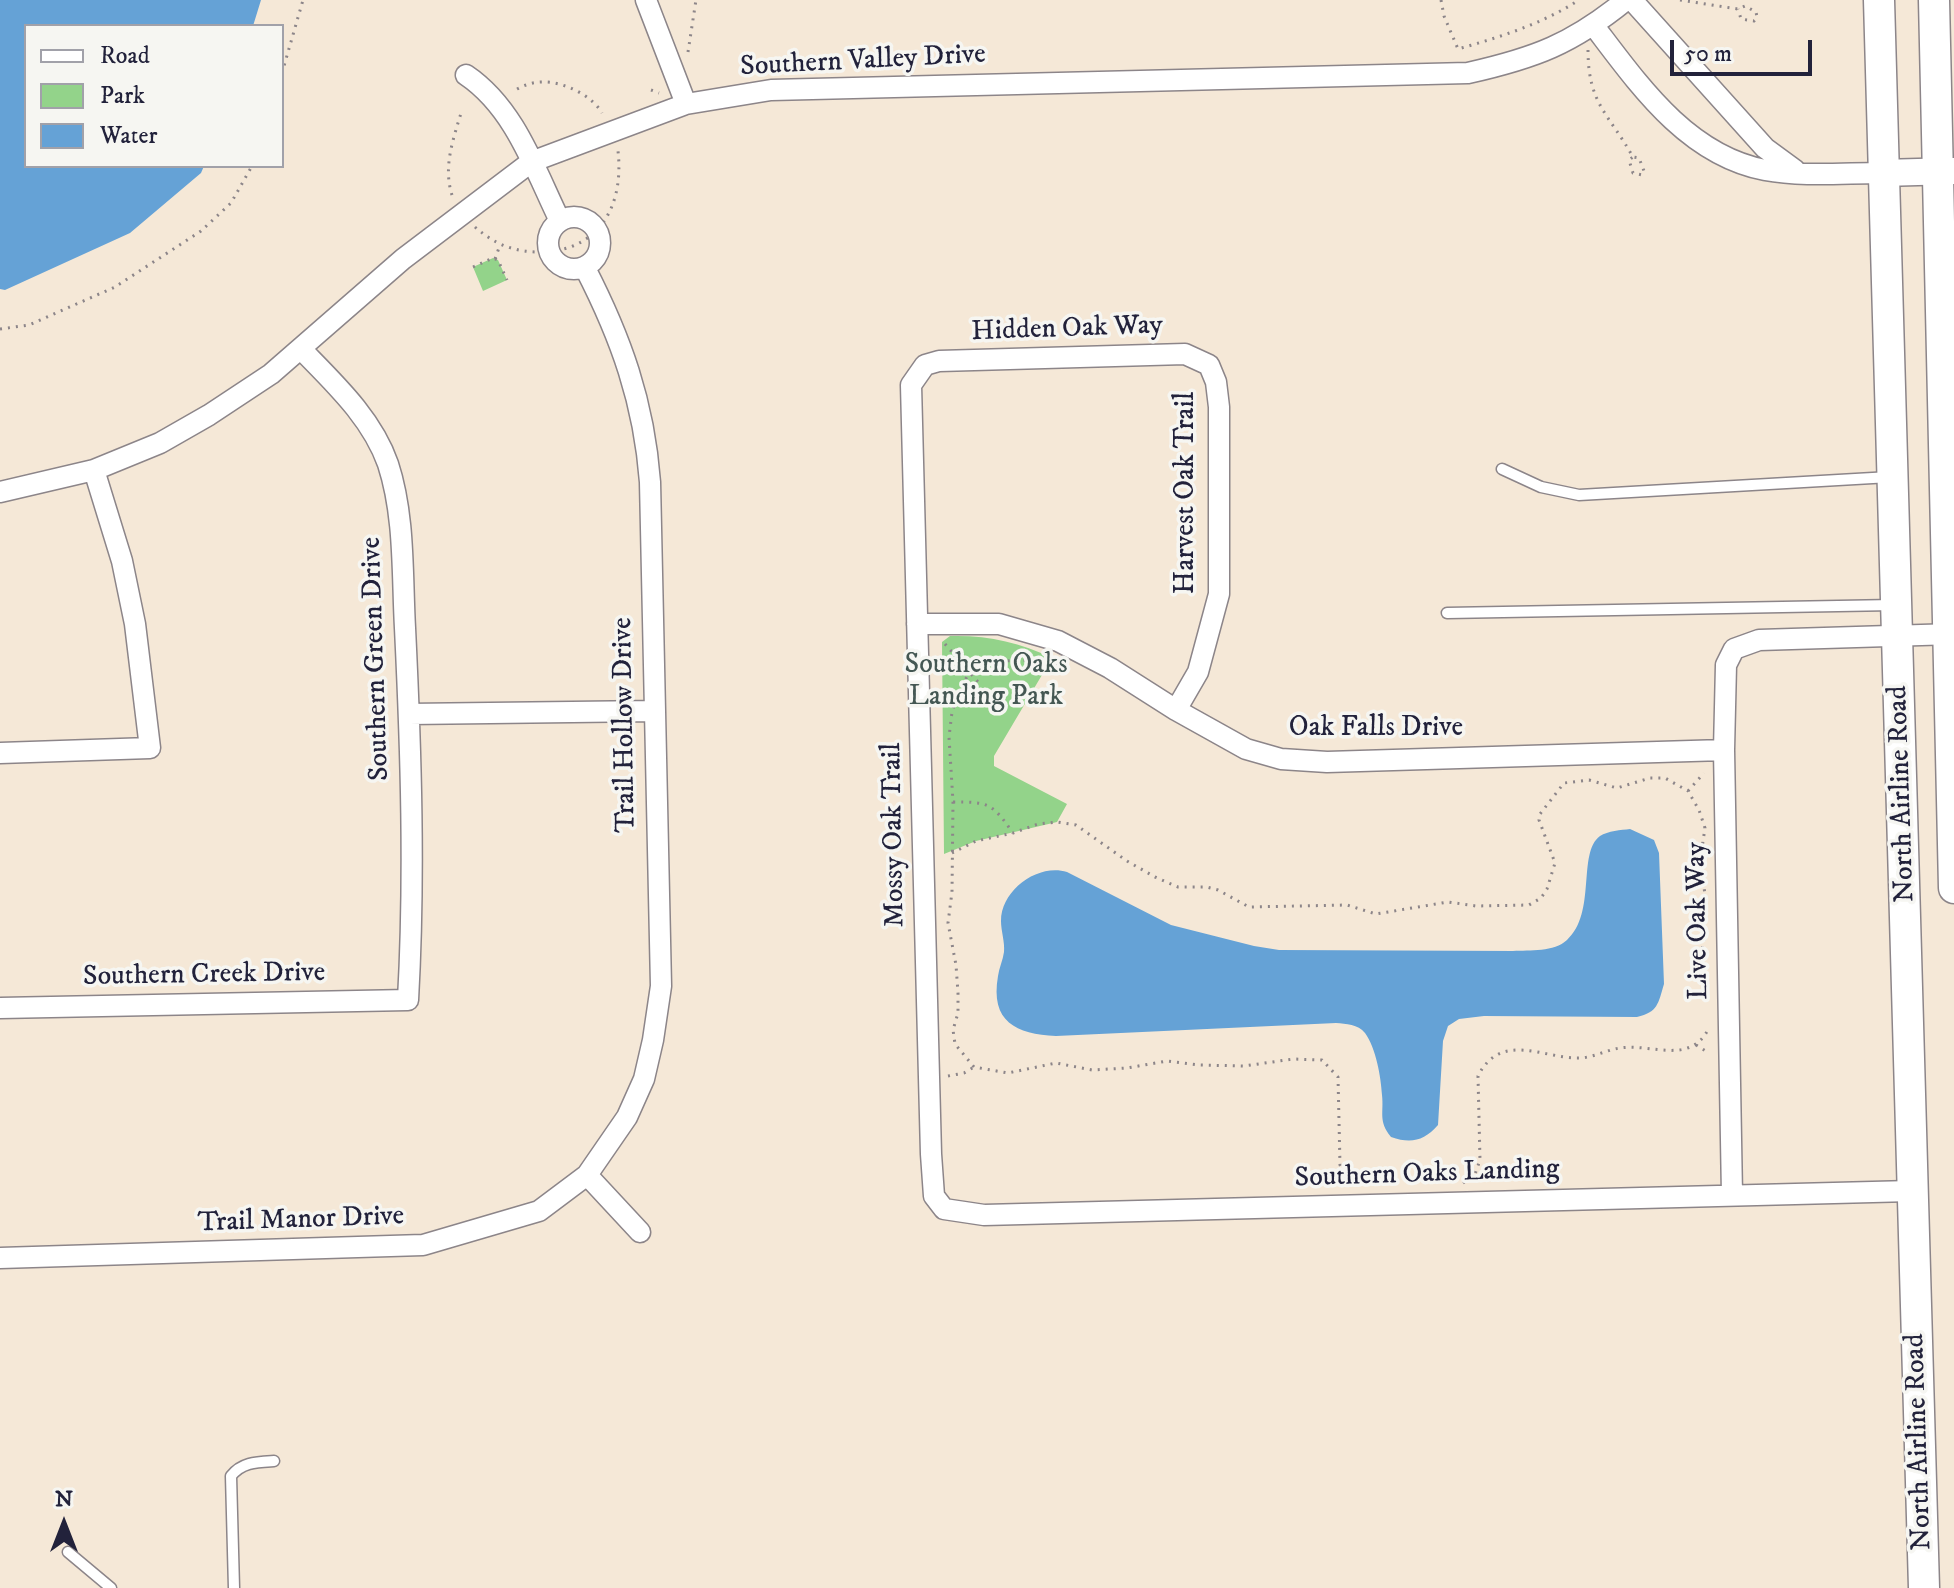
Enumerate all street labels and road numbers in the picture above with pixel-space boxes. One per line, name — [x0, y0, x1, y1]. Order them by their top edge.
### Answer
street label: Southern Valley Drive — [739, 39, 987, 85]
street label: Hidden Oak Way — [971, 310, 1163, 350]
street label: Harvest Oak Trail — [1170, 392, 1204, 594]
street label: Southern Green Drive — [356, 536, 398, 782]
street label: Trail Hollow Drive — [607, 617, 645, 833]
street label: North Airline Road — [1882, 685, 1924, 903]
street label: Oak Falls Drive — [1289, 712, 1463, 746]
street label: Mossy Oak Trail — [877, 742, 913, 928]
street label: Live Oak Way — [1681, 842, 1717, 1000]
street label: Southern Creek Drive — [83, 957, 325, 995]
street label: Southern Oaks Landing — [1294, 1154, 1560, 1196]
street label: Trail Manor Drive — [197, 1201, 405, 1241]
street label: North Airline Road — [1899, 1333, 1941, 1551]

